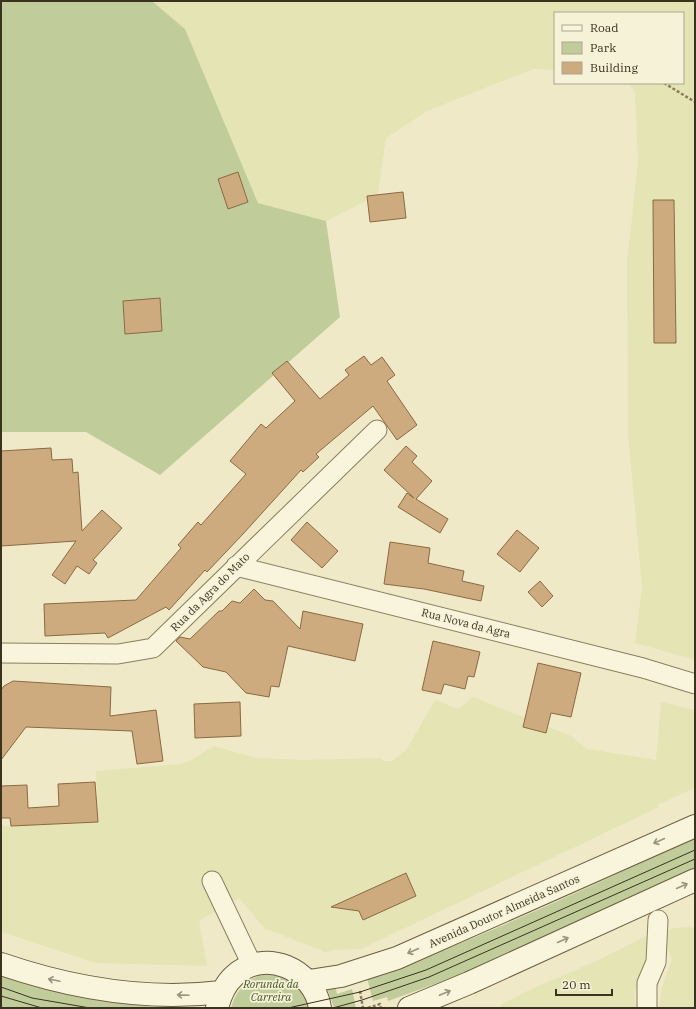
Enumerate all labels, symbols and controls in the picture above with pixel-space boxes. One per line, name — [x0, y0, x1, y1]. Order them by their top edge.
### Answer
legend — [554, 12, 684, 84]
text: Road — [590, 20, 619, 35]
text: Park — [590, 40, 616, 55]
text: Building — [590, 60, 638, 75]
street label: Rua da Agra do Mato — [168, 550, 252, 634]
street label: Rua Nova da Agra — [420, 605, 512, 641]
one-way arrow — [654, 838, 666, 846]
street label: Avenida Doutor Almeida Santos — [426, 871, 582, 951]
one-way arrow — [676, 882, 688, 889]
one-way arrow — [557, 936, 569, 943]
one-way arrow — [407, 948, 419, 956]
scale bar — [556, 971, 612, 997]
one-way arrow — [48, 975, 61, 983]
park label: Rorunda da Carreira — [242, 977, 299, 1004]
text: 20 m — [562, 977, 591, 992]
one-way arrow — [438, 989, 450, 996]
one-way arrow — [177, 991, 190, 998]

